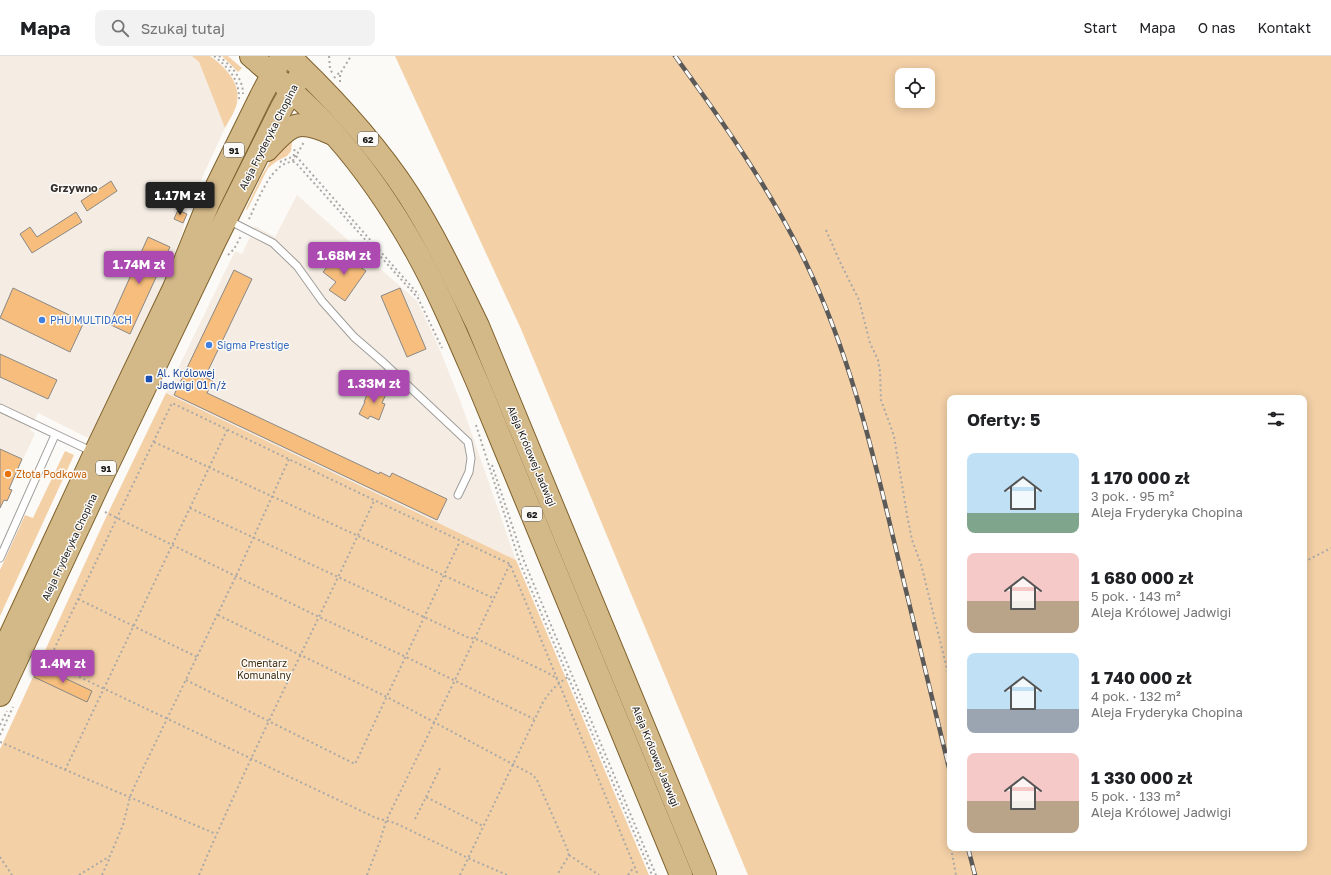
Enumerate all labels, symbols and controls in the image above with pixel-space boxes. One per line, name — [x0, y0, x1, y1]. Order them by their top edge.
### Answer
search box — [95, 10, 375, 46]
text: Mapa — [20, 16, 71, 39]
icon: search — [109, 17, 131, 39]
text: Szukaj tutaj — [141, 19, 225, 37]
text: Start — [1084, 19, 1117, 36]
text: Mapa — [1139, 19, 1176, 36]
text: O nas — [1198, 19, 1235, 36]
text: Kontakt — [1257, 19, 1311, 36]
map controls — [895, 68, 935, 108]
button: locate — [895, 68, 935, 108]
street label: Aleja Fryderyka Chopina — [236, 82, 300, 192]
road number: 62 — [358, 132, 378, 146]
road number: 91 — [224, 143, 244, 157]
district label: Grzywno — [50, 181, 98, 194]
pin: 1.17M zł — [139, 182, 221, 216]
text: 1.17M zł — [155, 187, 205, 203]
pin: 1.68M zł — [303, 242, 385, 276]
text: 1.68M zł — [317, 247, 371, 263]
pin: 1.74M zł — [98, 251, 180, 285]
text: 1.74M zł — [113, 256, 165, 272]
place label: PHU MULTIDACH — [50, 314, 132, 326]
marker: PHU MULTIDACH — [37, 315, 47, 325]
place label: Sigma Prestige — [217, 339, 290, 351]
marker: Sigma Prestige — [204, 340, 214, 350]
place label: Al. Królowej Jadwigi 01 n/ż — [157, 367, 226, 391]
pin: 1.33M zł — [333, 370, 415, 404]
marker: Al. Królowej Jadwigi 01 n/ż — [144, 374, 154, 384]
text: 1.33M zł — [347, 375, 401, 391]
street label: Aleja Królowej Jadwigi — [505, 404, 559, 508]
icon: filters — [1265, 408, 1287, 430]
text: Oferty: 5 — [967, 409, 1040, 430]
road number: 91 — [96, 461, 116, 475]
text: 1 170 000 zł — [1091, 467, 1190, 488]
place label: Złota Podkowa — [16, 468, 87, 480]
marker: Złota Podkowa — [3, 469, 13, 479]
icon: home — [999, 469, 1047, 517]
text: 3 pok. · 95 m² — [1091, 488, 1174, 504]
street label: Aleja Fryderyka Chopina — [39, 492, 99, 602]
text: Aleja Fryderyka Chopina — [1091, 504, 1243, 520]
road number: 62 — [522, 507, 542, 521]
text: 1 680 000 zł — [1091, 567, 1193, 588]
icon: home — [999, 569, 1047, 617]
text: 5 pok. · 143 m² — [1091, 588, 1181, 604]
text: Aleja Królowej Jadwigi — [1091, 604, 1231, 620]
pin: 1.4M zł — [26, 650, 100, 684]
text: 1.4M zł — [40, 655, 86, 671]
park label: Cmentarz Komunalny — [237, 657, 291, 681]
text: 1 740 000 zł — [1091, 667, 1192, 688]
icon: home — [999, 669, 1047, 717]
text: 4 pok. · 132 m² — [1091, 688, 1181, 704]
street label: Aleja Królowej Jadwigi — [630, 704, 682, 808]
text: Aleja Fryderyka Chopina — [1091, 704, 1243, 720]
text: 1 330 000 zł — [1091, 767, 1193, 788]
icon: home — [999, 769, 1047, 817]
text: 5 pok. · 133 m² — [1091, 788, 1180, 804]
text: Aleja Królowej Jadwigi — [1091, 804, 1231, 820]

